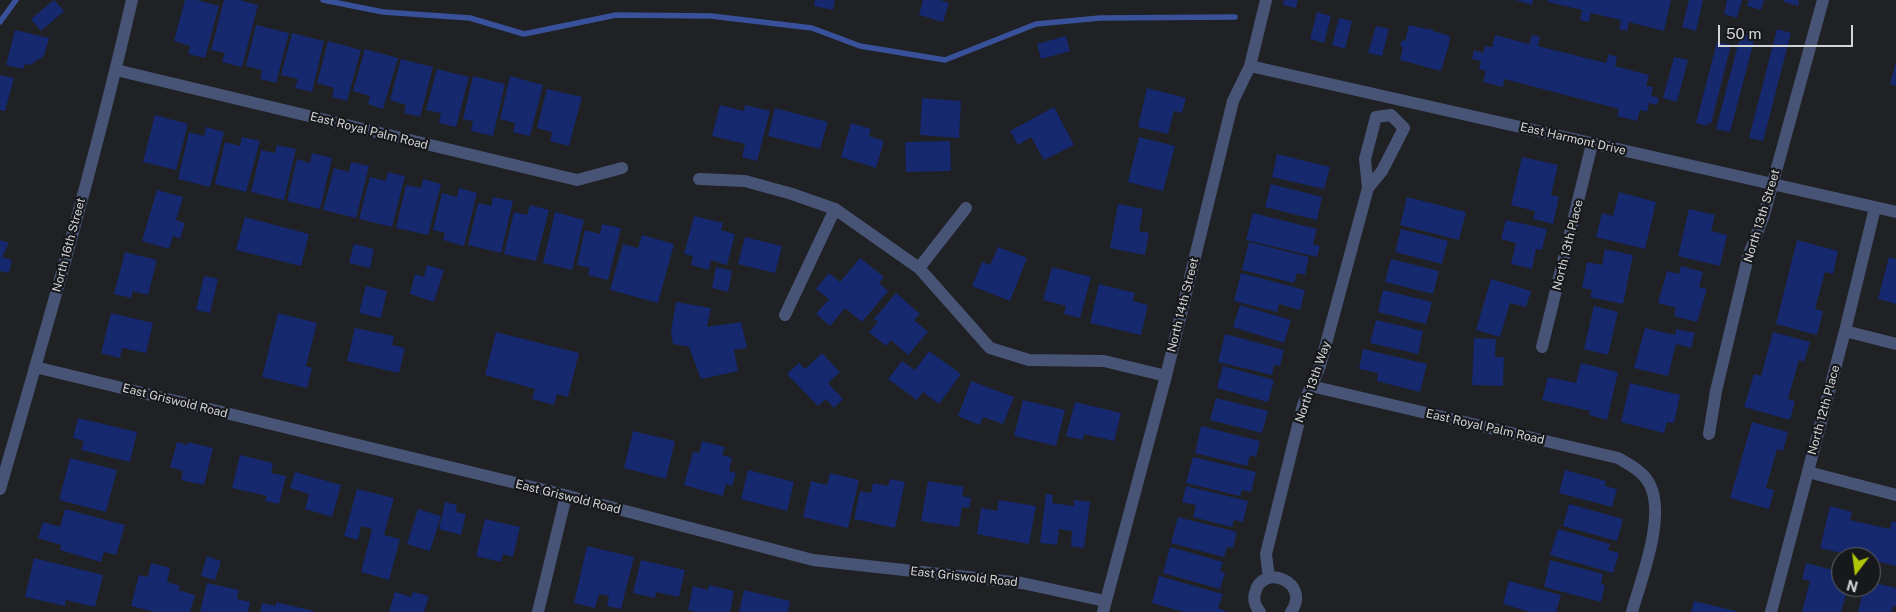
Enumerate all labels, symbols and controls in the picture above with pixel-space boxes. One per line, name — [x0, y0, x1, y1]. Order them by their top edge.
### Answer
scale bar — [1721, 15, 1856, 47]
text: 50 m — [1726, 25, 1761, 42]
street label: East Royal Palm Road — [309, 109, 429, 153]
street label: East Harmont Drive — [1519, 120, 1627, 158]
street label: North 13th Street — [1741, 168, 1783, 264]
street label: North 16th Street — [50, 196, 88, 294]
street label: North 13th Place — [1550, 198, 1586, 292]
street label: North 14th Street — [1164, 256, 1202, 354]
street label: North 13th Way — [1292, 339, 1334, 425]
street label: North 12th Place — [1805, 363, 1843, 457]
street label: East Griswold Road — [121, 381, 229, 421]
street label: East Royal Palm Road — [1424, 406, 1546, 448]
street label: East Griswold Road — [514, 477, 622, 517]
north arrow — [1831, 547, 1881, 597]
street label: East Griswold Road — [910, 564, 1018, 590]
text: N — [1845, 576, 1860, 595]

